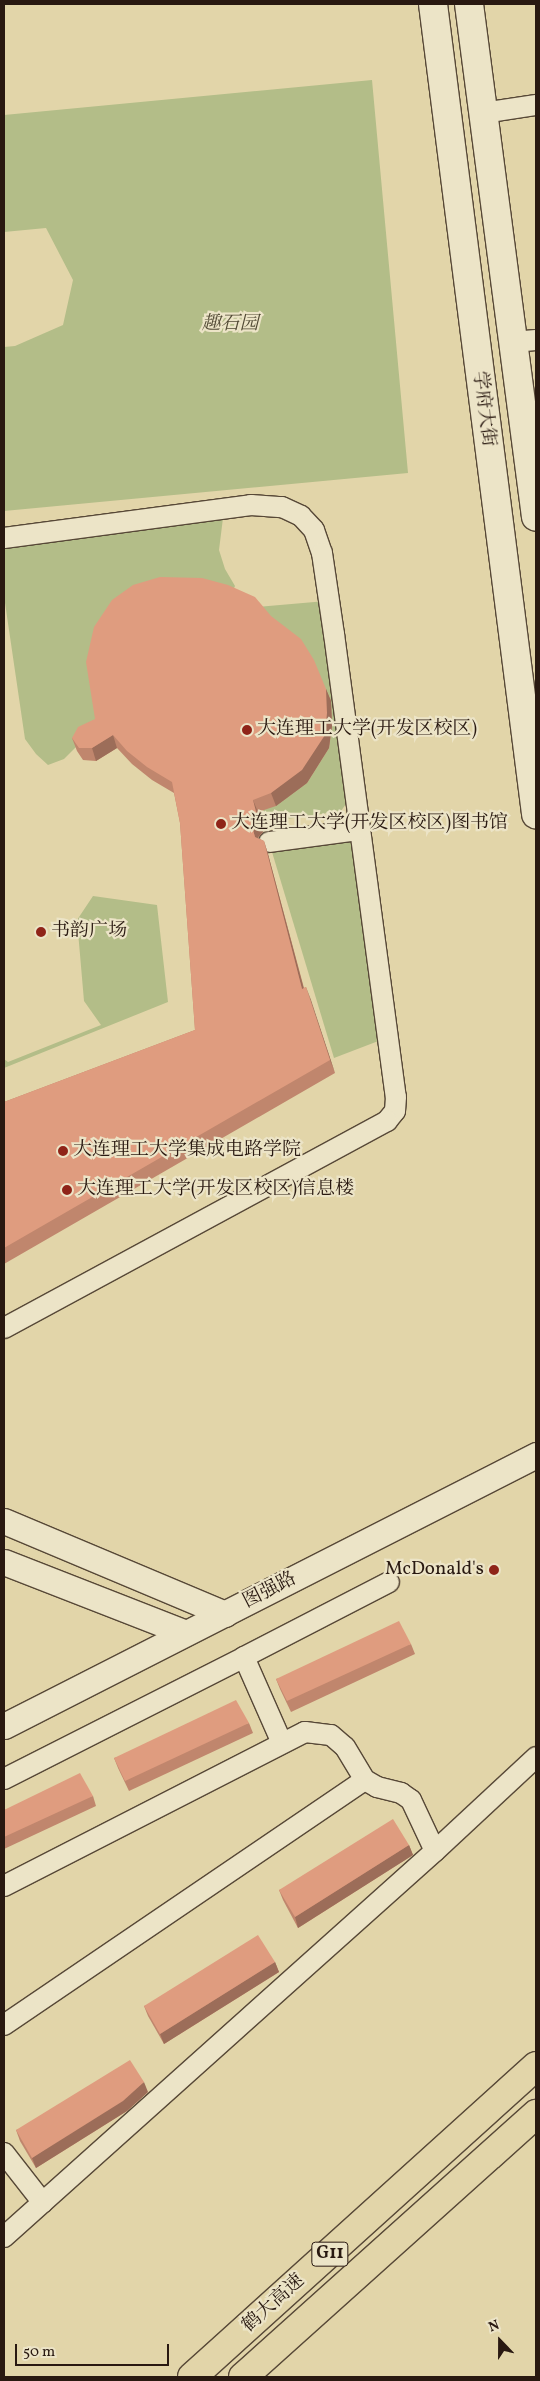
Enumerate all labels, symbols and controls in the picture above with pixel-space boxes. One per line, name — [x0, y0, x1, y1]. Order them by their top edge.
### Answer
park label: 趣石园 — [202, 314, 258, 336]
street label: 学府大街 — [467, 370, 499, 448]
place label: 大连理工大学(开发区校区) — [257, 719, 477, 741]
marker: 大连理工大学(开发区校区) — [241, 724, 253, 736]
place label: 大连理工大学(开发区校区)图书馆 — [231, 813, 508, 835]
marker: 大连理工大学(开发区校区)图书馆 — [215, 818, 227, 830]
place label: 书韵广场 — [51, 921, 127, 943]
marker: 书韵广场 — [35, 926, 47, 938]
place label: 大连理工大学集成电路学院 — [73, 1140, 301, 1162]
marker: 大连理工大学集成电路学院 — [57, 1145, 69, 1157]
place label: 大连理工大学(开发区校区)信息楼 — [77, 1179, 354, 1201]
marker: 大连理工大学(开发区校区)信息楼 — [61, 1184, 73, 1196]
place label: McDonald's — [385, 1559, 484, 1581]
marker: McDonald's — [488, 1564, 500, 1576]
street label: 图强路 — [239, 1568, 301, 1614]
road number: G11 — [311, 2238, 349, 2270]
street label: 鹤大高速 — [238, 2270, 310, 2338]
north arrow — [475, 2316, 525, 2366]
text: N — [486, 2316, 502, 2337]
scale bar — [18, 2334, 171, 2366]
text: 50 m — [23, 2342, 55, 2363]

